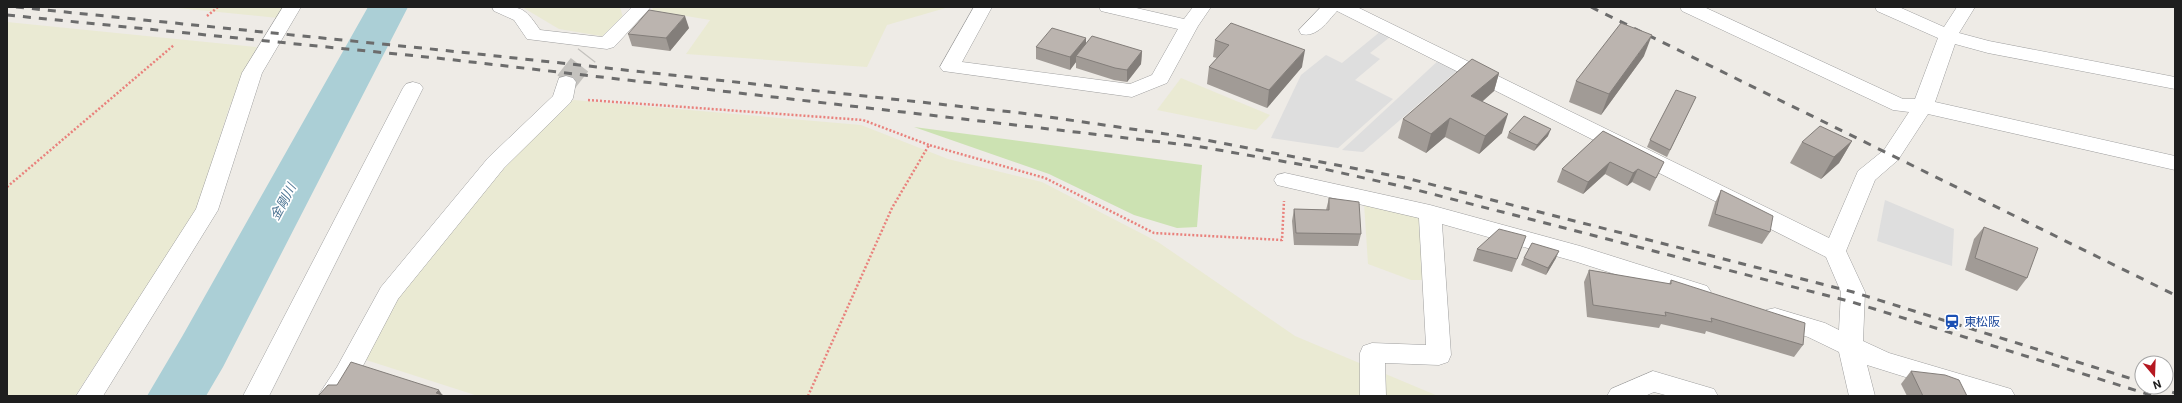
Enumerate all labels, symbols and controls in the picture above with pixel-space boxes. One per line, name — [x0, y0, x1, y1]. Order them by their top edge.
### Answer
water label: 金剛川 — [267, 180, 300, 223]
station icon: 東松阪 — [1943, 313, 1961, 331]
place label: 東松阪 — [1964, 315, 2000, 329]
north arrow — [2134, 355, 2174, 395]
text: N — [2151, 377, 2163, 391]

